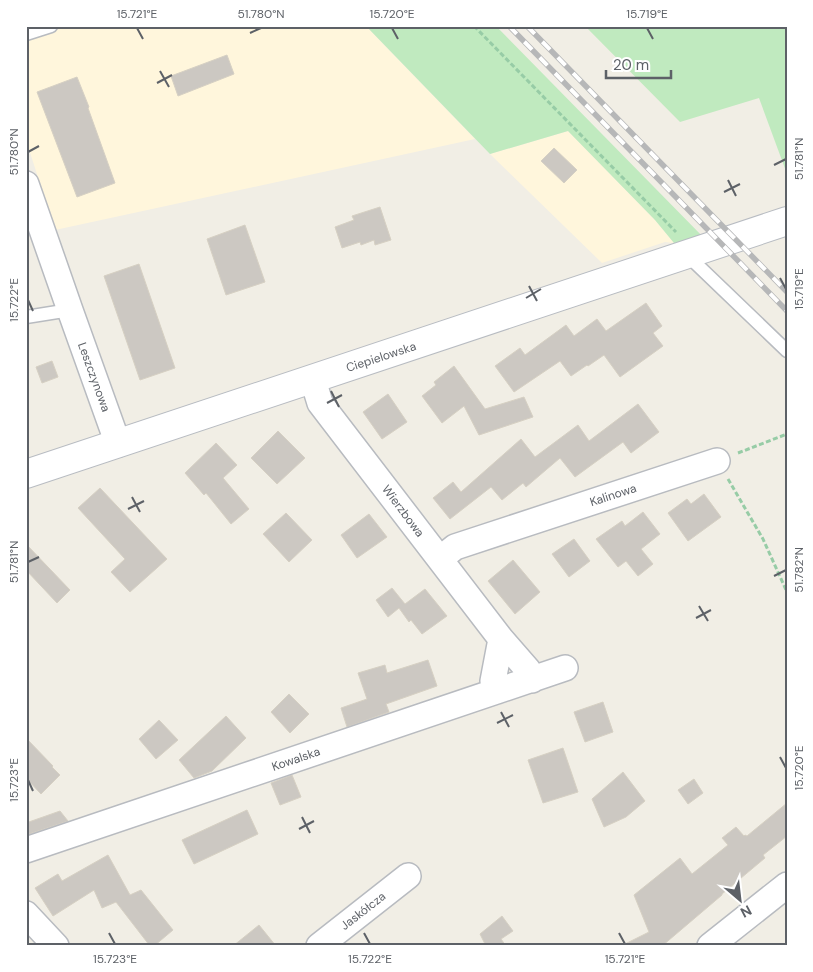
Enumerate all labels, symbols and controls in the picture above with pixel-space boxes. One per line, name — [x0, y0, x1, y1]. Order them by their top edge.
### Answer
text: 15.721°E — [117, 6, 158, 22]
text: 51.780°N — [237, 6, 285, 22]
text: 15.720°E — [369, 6, 415, 22]
text: 15.719°E — [626, 6, 668, 22]
scale bar — [606, 48, 670, 80]
text: 20 m — [613, 55, 649, 75]
text: 51.780°N — [6, 128, 22, 176]
text: 51.781°N — [791, 138, 807, 180]
text: 15.719°E — [791, 268, 807, 310]
text: 15.722°E — [6, 278, 22, 322]
street label: Ciepielowska — [344, 338, 418, 376]
street label: Leszczynowa — [74, 340, 114, 414]
street label: Kalinowa — [588, 480, 638, 510]
street label: Wierzbowa — [378, 482, 428, 540]
text: 51.781°N — [6, 541, 22, 583]
text: 51.782°N — [791, 547, 807, 593]
street label: Kowalska — [270, 743, 322, 775]
text: 15.720°E — [791, 745, 807, 791]
text: 15.723°E — [6, 758, 22, 802]
north arrow — [716, 874, 766, 924]
street label: Jaskółcza — [337, 888, 389, 934]
text: N — [737, 901, 755, 922]
text: 15.723°E — [93, 951, 137, 967]
text: 15.722°E — [348, 951, 392, 967]
text: 15.721°E — [605, 951, 646, 967]

